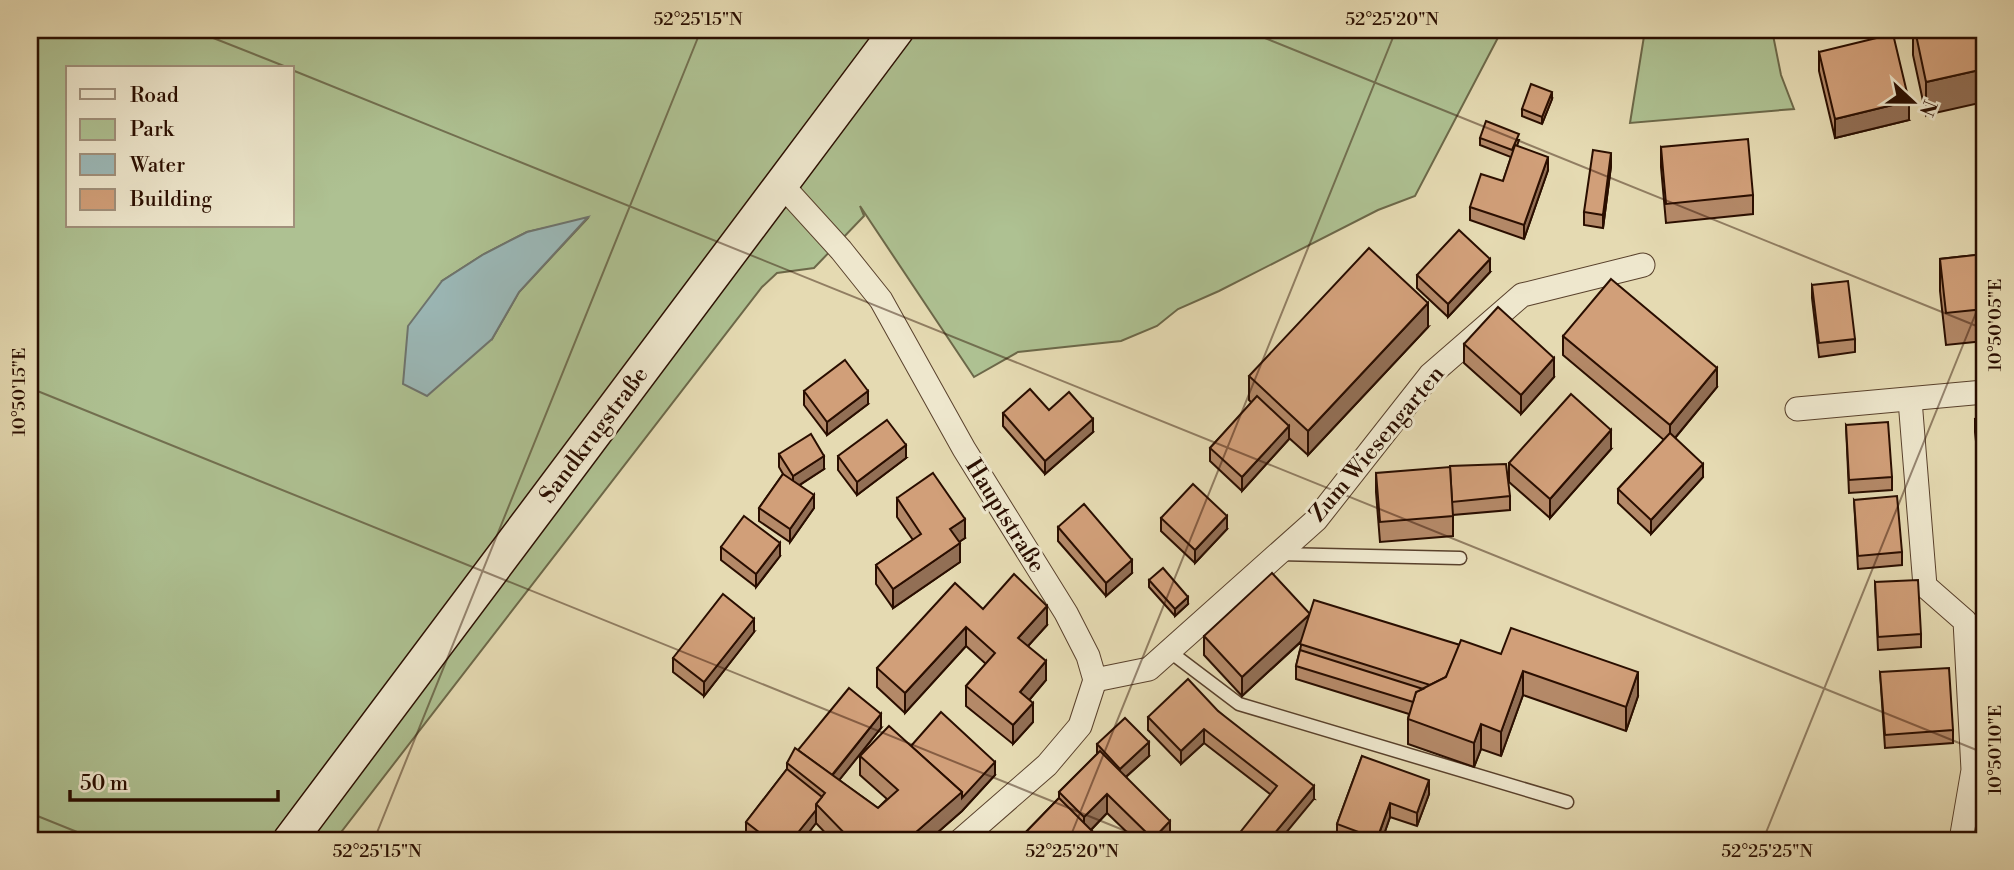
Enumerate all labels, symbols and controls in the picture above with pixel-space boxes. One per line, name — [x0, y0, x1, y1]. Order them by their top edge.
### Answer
text: 52°25'15"N — [653, 8, 743, 31]
text: 52°25'20"N — [1345, 8, 1439, 31]
legend — [66, 66, 294, 228]
north arrow — [1878, 66, 1948, 136]
text: Road — [130, 83, 179, 109]
text: N — [1914, 97, 1942, 119]
text: Park — [130, 117, 175, 143]
text: Water — [129, 153, 185, 179]
text: Building — [129, 187, 212, 213]
text: 10°50'05"E — [1984, 279, 2007, 371]
text: 10°50'15"E — [8, 348, 31, 436]
street label: Zum Wiesengarten — [1304, 360, 1451, 528]
street label: Sandkrugstraße — [534, 361, 654, 509]
street label: Hauptstraße — [959, 454, 1051, 578]
text: 10°50'10"E — [1984, 705, 2007, 795]
scale bar — [70, 758, 278, 802]
text: 50 m — [80, 771, 128, 797]
text: 52°25'15"N — [332, 840, 422, 863]
text: 52°25'20"N — [1025, 840, 1119, 863]
text: 52°25'25"N — [1721, 840, 1813, 863]

